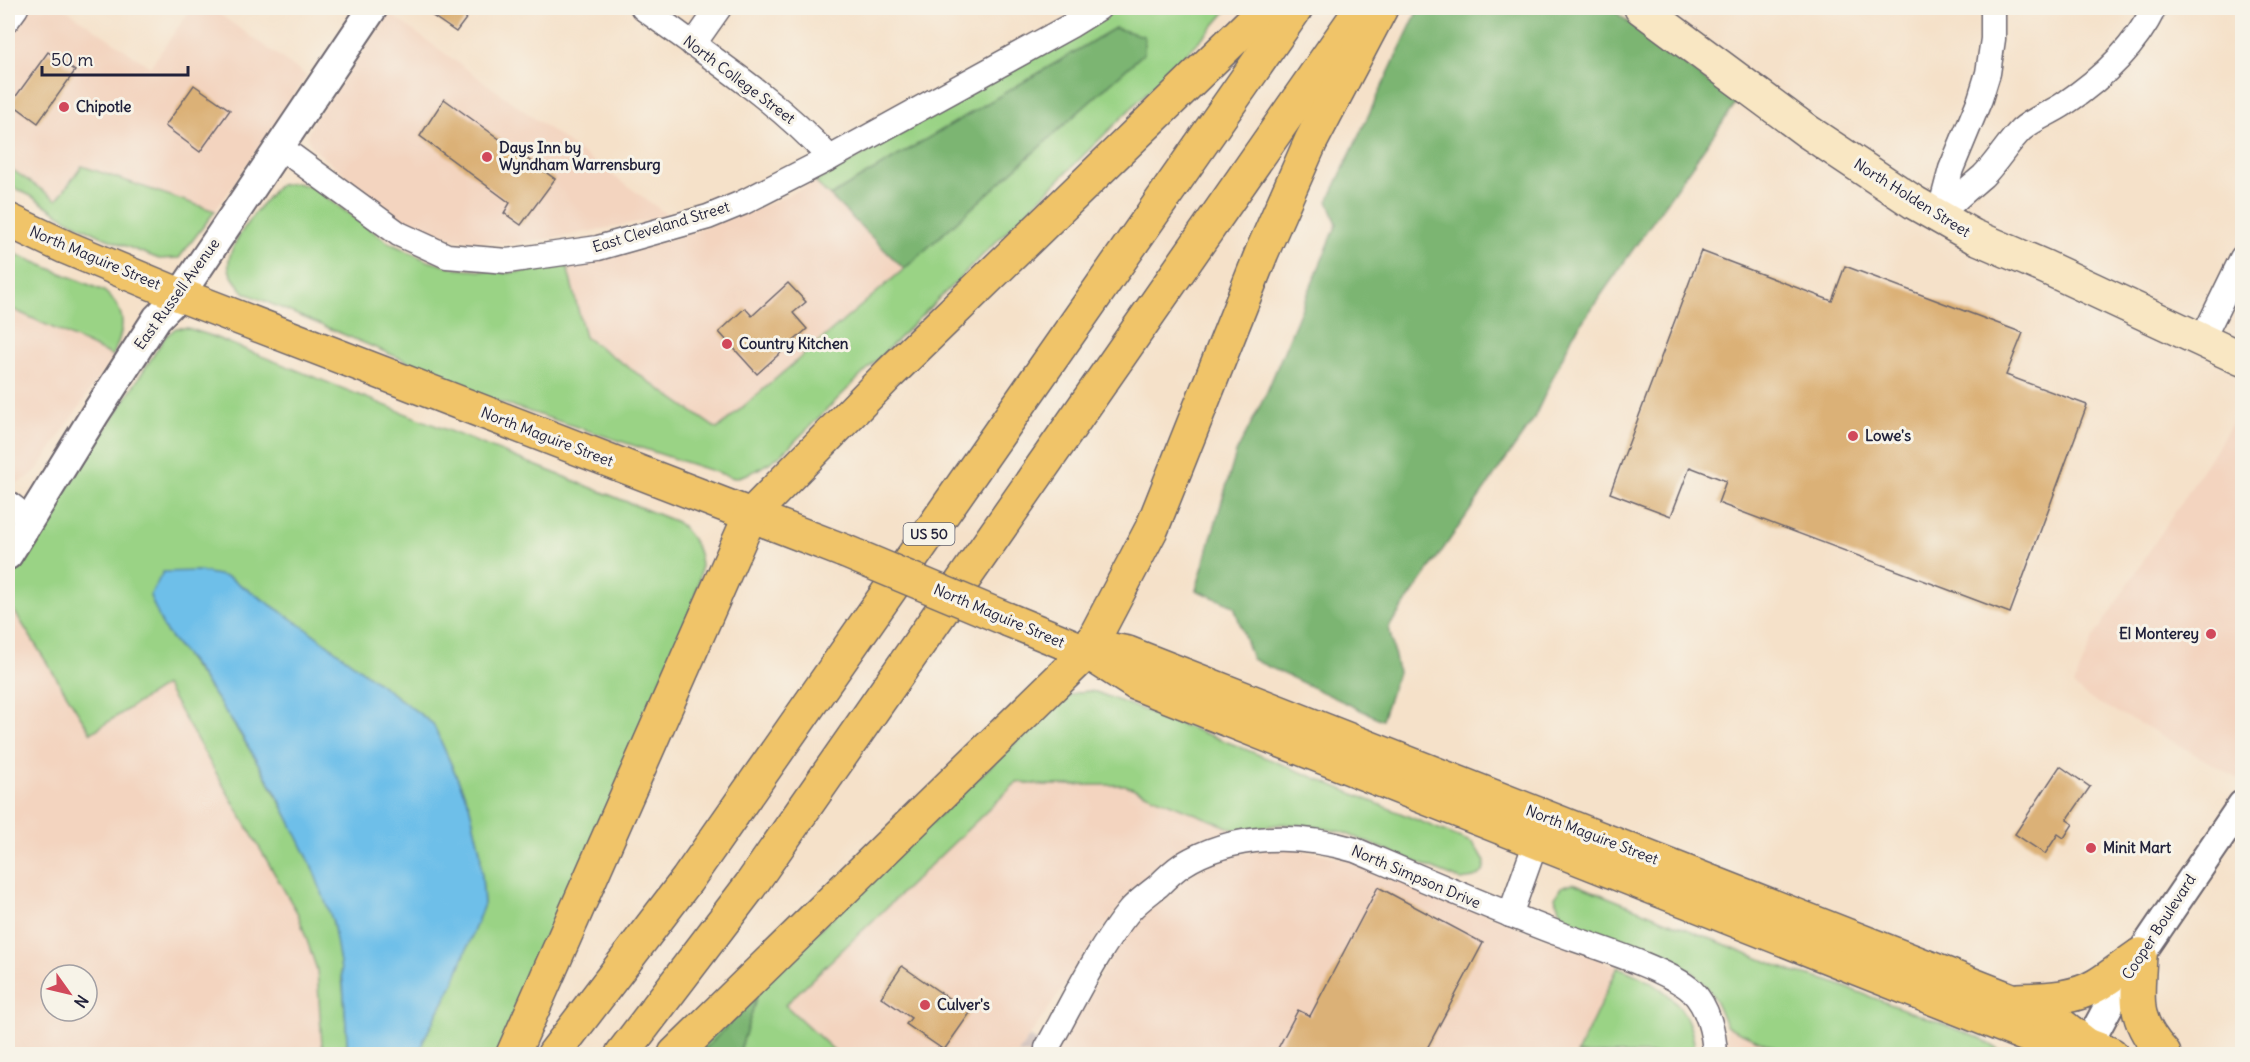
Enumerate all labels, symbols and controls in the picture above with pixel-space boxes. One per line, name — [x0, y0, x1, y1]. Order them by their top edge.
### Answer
street label: North College Street — [680, 31, 799, 128]
scale bar — [42, 39, 188, 77]
text: 50 m — [51, 48, 93, 71]
place label: Chipotle — [76, 97, 131, 117]
marker: Chipotle — [57, 100, 71, 114]
place label: Days Inn by Wyndham Warrensburg — [499, 138, 661, 175]
marker: Days Inn by Wyndham Warrensburg — [480, 150, 494, 164]
street label: North Holden Street — [1851, 154, 1974, 241]
street label: East Cleveland Street — [590, 197, 732, 256]
street label: North Maguire Street — [27, 221, 164, 294]
street label: East Russell Avenue — [130, 234, 223, 353]
place label: Country Kitchen — [739, 334, 849, 354]
marker: Country Kitchen — [720, 337, 734, 351]
street label: North Maguire Street — [478, 402, 616, 471]
place label: Lowe's — [1865, 426, 1911, 445]
marker: Lowe's — [1846, 429, 1860, 443]
road number: US 50 — [904, 523, 954, 545]
street label: North Maguire Street — [931, 579, 1068, 652]
place label: El Monterey — [2119, 624, 2199, 644]
marker: El Monterey — [2204, 627, 2218, 641]
street label: North Maguire Street — [1523, 800, 1661, 869]
place label: Minit Mart — [2103, 838, 2172, 857]
street label: North Simpson Drive — [1349, 841, 1484, 912]
marker: Minit Mart — [2084, 841, 2098, 855]
street label: Cooper Boulevard — [2117, 870, 2200, 983]
north arrow — [39, 963, 99, 1023]
text: N — [70, 991, 93, 1012]
place label: Culver's — [937, 995, 990, 1014]
marker: Culver's — [918, 998, 932, 1012]

